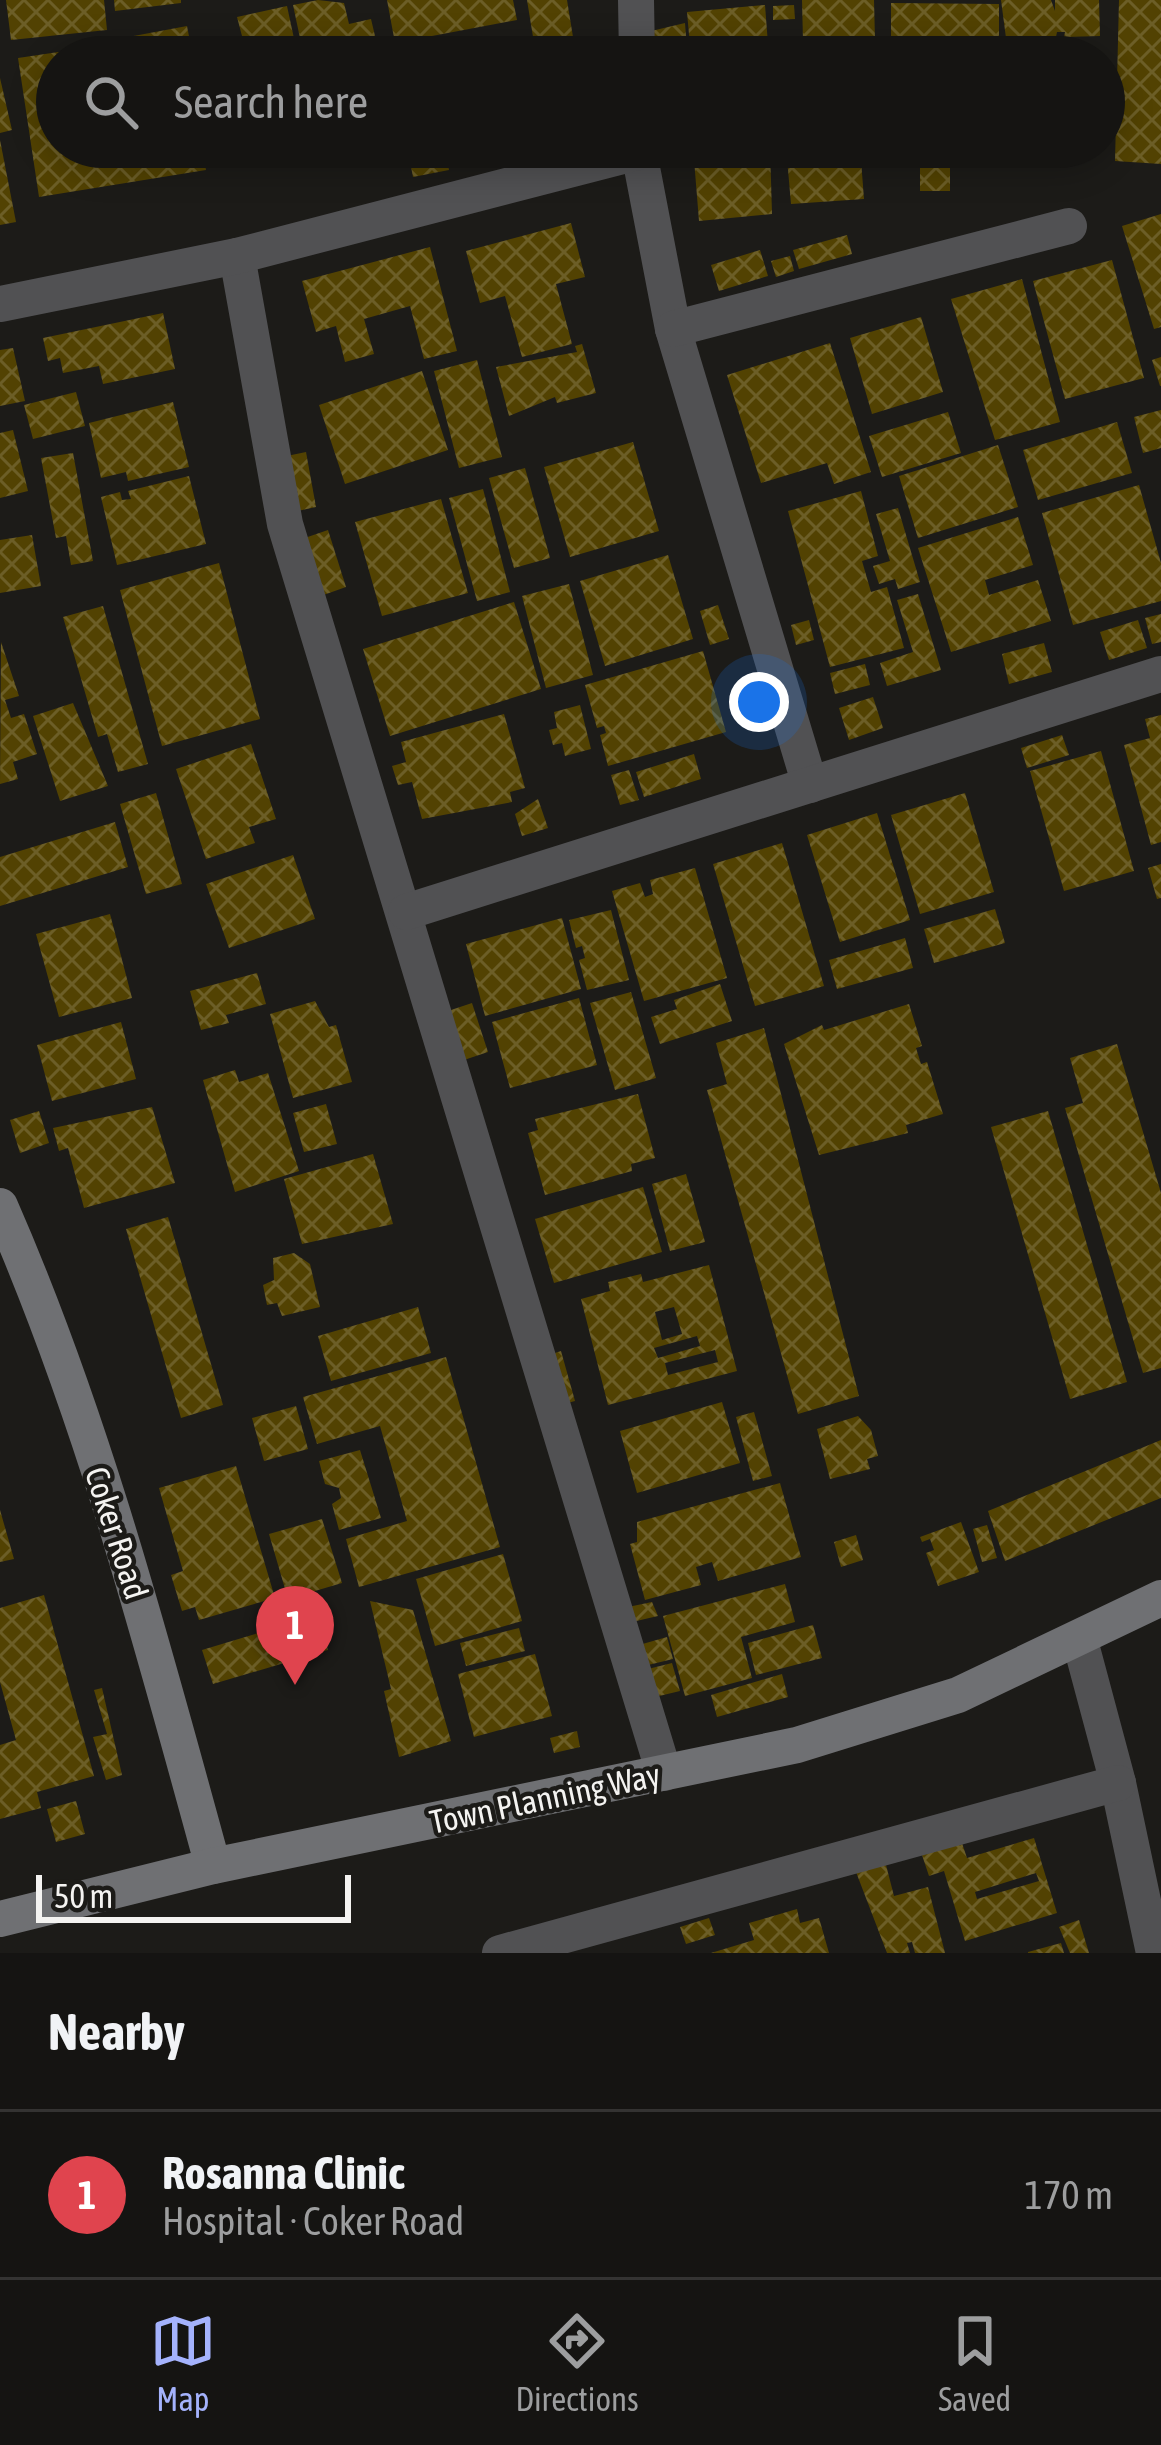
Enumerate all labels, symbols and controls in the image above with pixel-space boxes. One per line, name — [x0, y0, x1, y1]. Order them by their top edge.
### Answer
search box — [36, 36, 1125, 168]
icon: search — [78, 69, 144, 135]
text: Search here — [174, 76, 368, 128]
your location — [729, 672, 789, 732]
street label: Coker Road — [78, 1462, 156, 1604]
pin: 1 — [256, 1586, 334, 1685]
street label: Town Planning Way — [426, 1755, 664, 1841]
scale bar — [36, 1869, 351, 1922]
text: 50 m — [54, 1877, 113, 1915]
text: Nearby — [48, 2002, 185, 2061]
text: Rosanna Clinic — [162, 2147, 405, 2199]
text: 1 — [78, 2173, 96, 2217]
text: 170 m — [1025, 2173, 1113, 2217]
text: Hospital · Coker Road — [162, 2199, 464, 2243]
tab: Map — [150, 2308, 216, 2418]
tab: Directions — [515, 2308, 639, 2418]
tab: Saved — [938, 2308, 1011, 2418]

